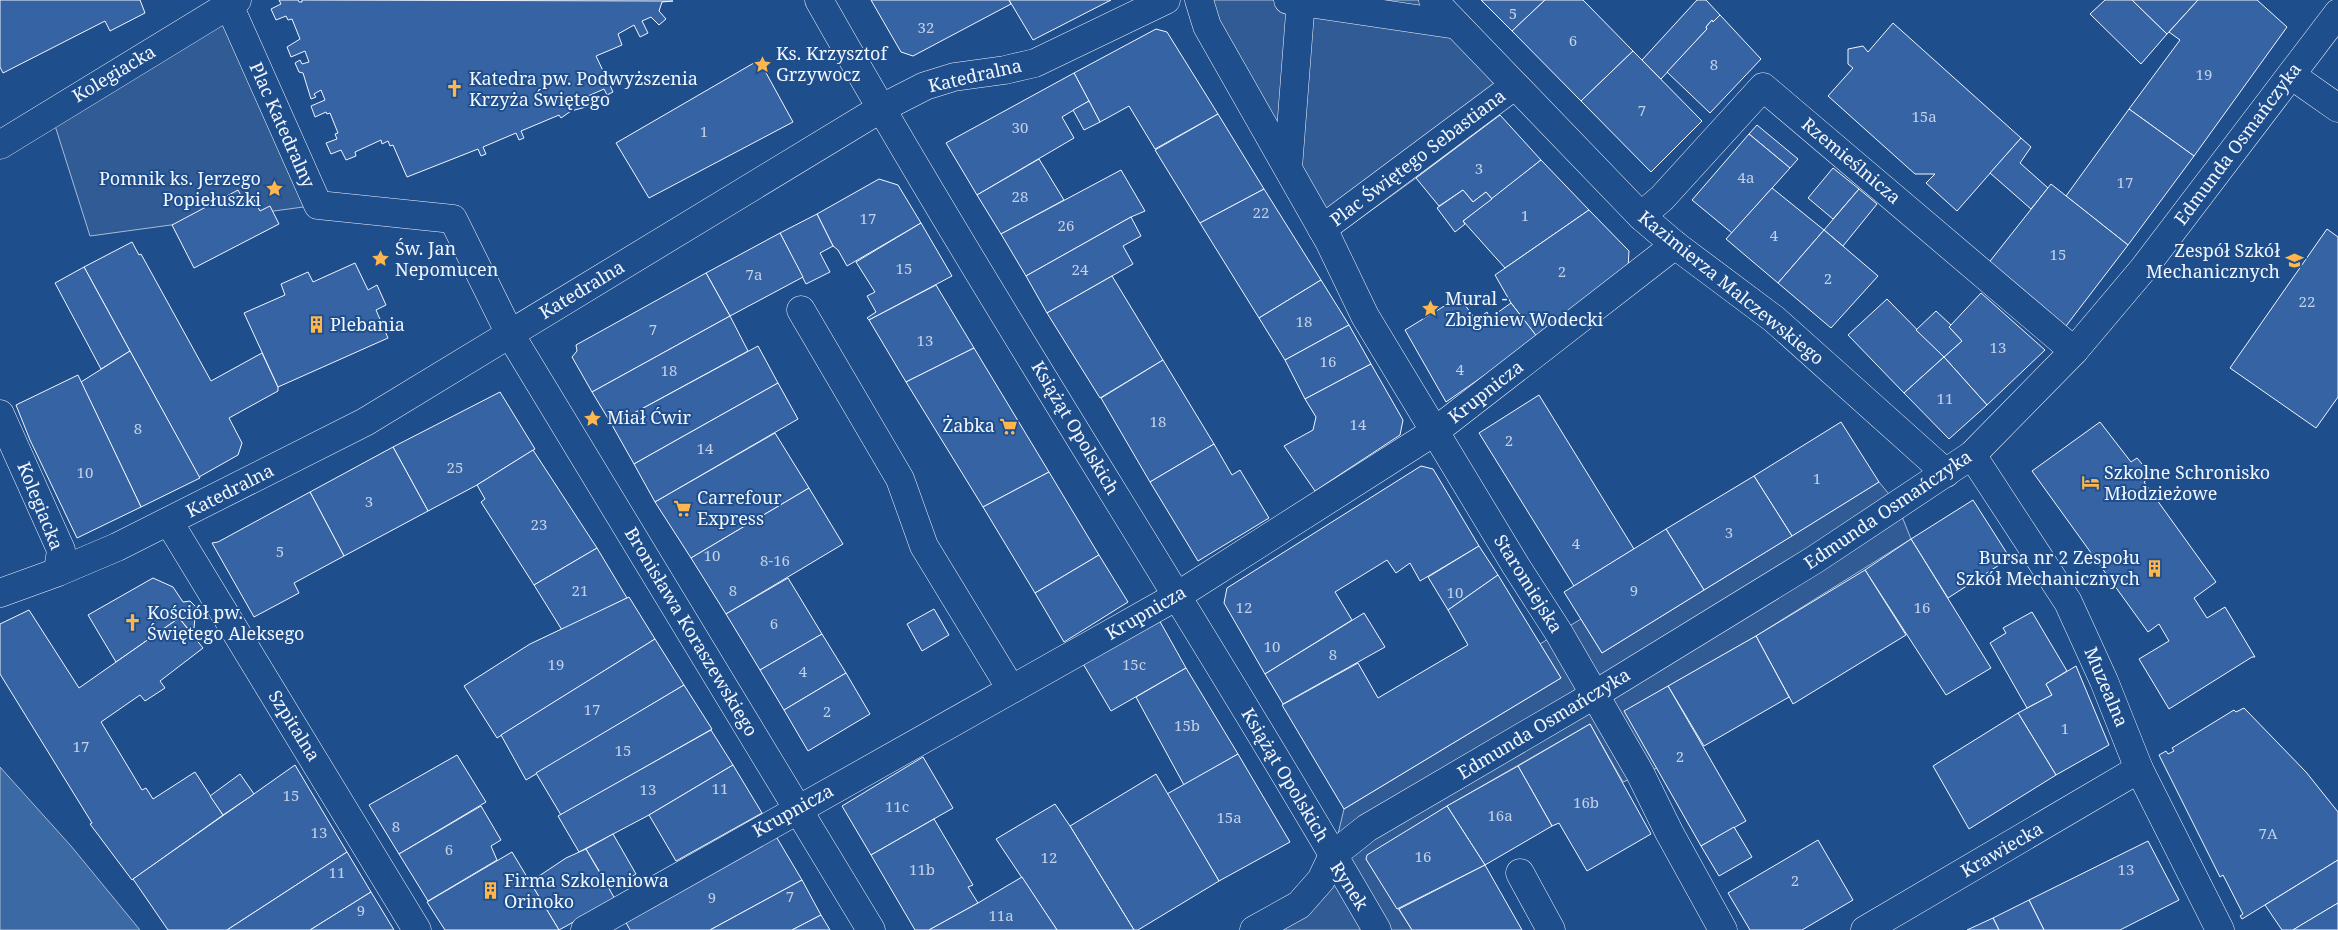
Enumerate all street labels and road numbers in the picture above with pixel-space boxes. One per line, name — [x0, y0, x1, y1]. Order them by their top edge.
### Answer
street label: Kolegiacka — [67, 39, 159, 107]
street label: Katedralna — [926, 53, 1024, 97]
street label: Edmunda Osmańczyka — [2168, 57, 2306, 229]
street label: Plac Katedralny — [244, 58, 322, 192]
street label: Plac Świętego Sebastiana — [1325, 83, 1510, 231]
street label: Rzemieślnicza — [1797, 112, 1906, 209]
street label: Kazimierza Malczewskiego — [1634, 205, 1830, 370]
street label: Katedralna — [534, 254, 629, 324]
street label: Krupnicza — [1443, 354, 1528, 428]
street label: Książąt Opolskich — [1026, 356, 1125, 499]
street label: Edmunda Osmańczyka — [1799, 444, 1976, 574]
street label: Kolegiacka — [12, 458, 69, 553]
street label: Katedralna — [182, 458, 277, 522]
street label: Bronisława Koraszewskiego — [620, 522, 764, 740]
street label: Staromiejska — [1489, 530, 1569, 637]
street label: Krupnicza — [1101, 579, 1190, 645]
street label: Muzealna — [2079, 643, 2134, 730]
street label: Edmunda Osmańczyka — [1453, 662, 1634, 784]
street label: Szpitalna — [264, 685, 326, 766]
street label: Książąt Opolskich — [1236, 703, 1335, 846]
street label: Krupnicza — [748, 778, 837, 842]
street label: Krawiecka — [1956, 816, 2047, 882]
street label: Rynek — [1325, 857, 1375, 915]

